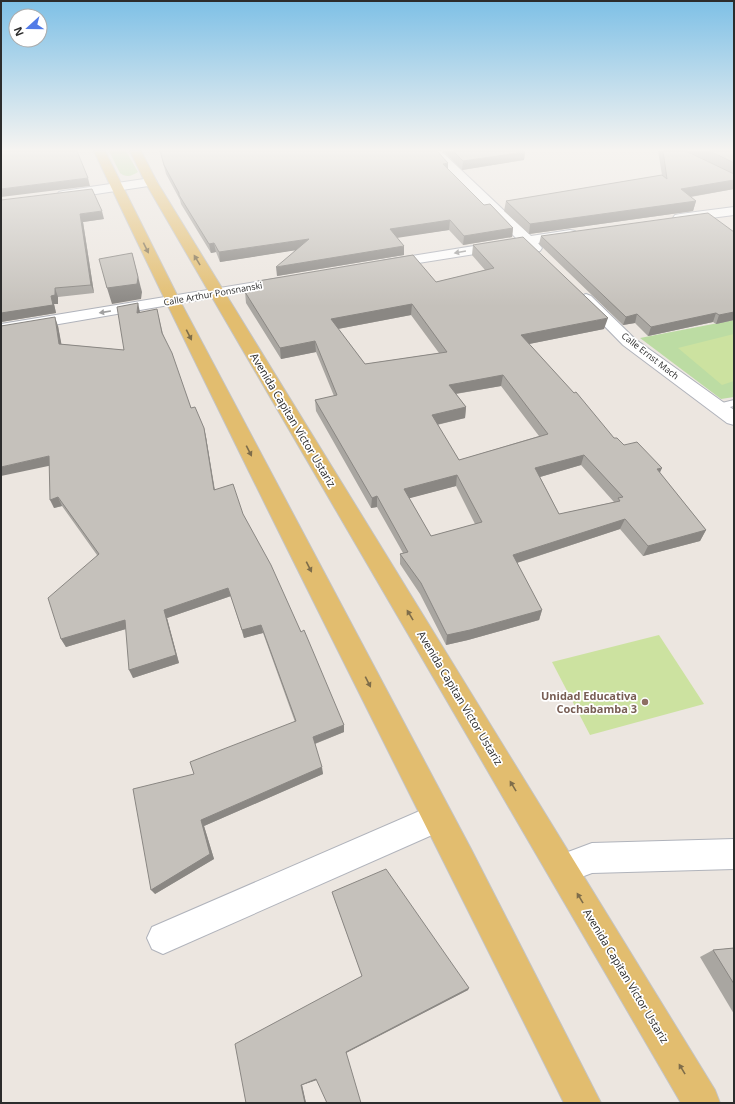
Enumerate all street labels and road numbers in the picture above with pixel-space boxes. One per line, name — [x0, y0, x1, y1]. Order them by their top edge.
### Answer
street label: Calle Arthur Ponsnanski — [162, 278, 263, 309]
street label: Calle Ernst Mach — [619, 329, 682, 382]
street label: Avenida Capitan Víctor Ustariz — [247, 350, 340, 490]
street label: Avenida Capitan Víctor Ustariz — [414, 628, 507, 768]
street label: Avenida Capitan Víctor Ustariz — [580, 906, 673, 1046]

